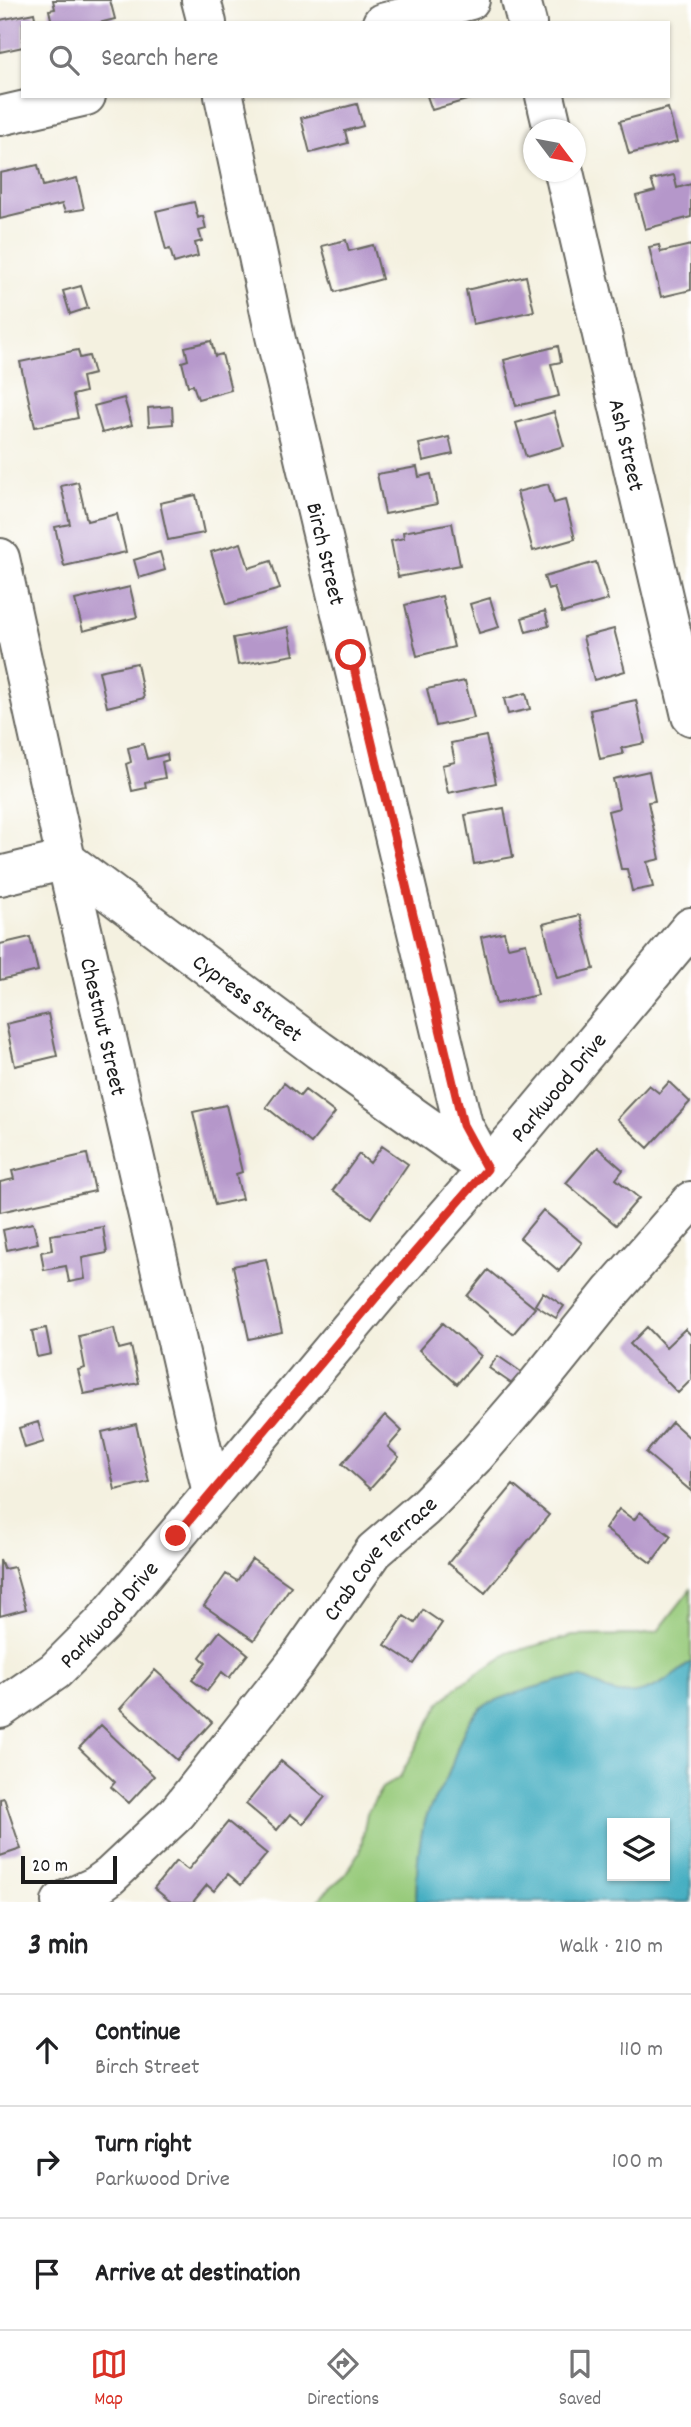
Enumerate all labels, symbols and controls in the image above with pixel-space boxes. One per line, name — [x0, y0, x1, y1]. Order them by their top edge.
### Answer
search box — [21, 21, 670, 98]
icon: search — [45, 41, 83, 79]
text: Search here — [101, 41, 219, 78]
north arrow — [523, 119, 586, 182]
street label: Ash Street — [597, 396, 651, 495]
street label: Birch Street — [295, 500, 352, 609]
route start — [335, 639, 366, 670]
street label: Cypress Street — [184, 947, 308, 1052]
street label: Chestnut Street — [69, 955, 133, 1099]
street label: Parkwood Drive — [505, 1026, 616, 1151]
street label: Crab Cove Terrace — [317, 1490, 447, 1629]
route end — [160, 1520, 191, 1551]
street label: Parkwood Drive — [53, 1555, 168, 1678]
map controls — [607, 1818, 670, 1881]
button: layers — [607, 1818, 670, 1881]
scale bar — [21, 1853, 117, 1885]
text: 20 m — [32, 1854, 68, 1881]
text: 3 min — [28, 1926, 88, 1969]
text: Walk · 210 m — [560, 1931, 663, 1964]
text: Continue — [95, 2015, 180, 2052]
icon: ahead — [28, 2031, 66, 2069]
text: 110 m — [619, 2034, 663, 2067]
text: Birch Street — [95, 2052, 200, 2085]
text: Turn right — [95, 2127, 192, 2164]
icon: right — [28, 2143, 66, 2181]
text: 100 m — [612, 2146, 663, 2179]
text: Parkwood Drive — [95, 2164, 230, 2197]
icon: arrive — [28, 2255, 66, 2293]
text: Arrive at destination — [95, 2256, 300, 2293]
tab: Map — [90, 2345, 128, 2414]
tab: Directions — [307, 2345, 379, 2414]
tab: Saved — [559, 2345, 601, 2414]

